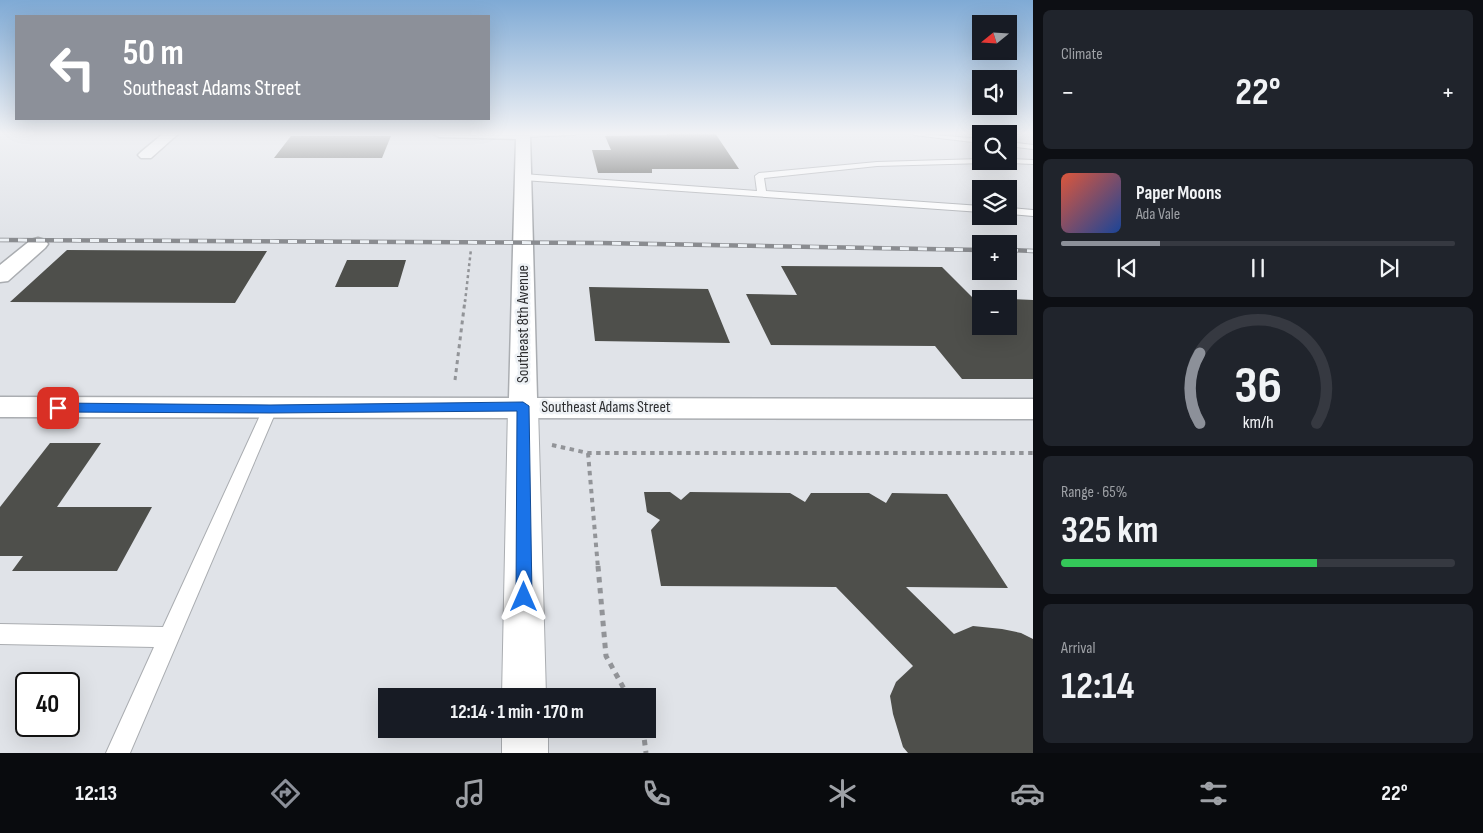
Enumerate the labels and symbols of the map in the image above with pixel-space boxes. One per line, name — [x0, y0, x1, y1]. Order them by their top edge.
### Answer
north arrow — [972, 15, 1018, 60]
street label: Southeast 8th Avenue — [514, 265, 533, 383]
pin — [37, 387, 79, 429]
street label: Southeast Adams Street — [541, 398, 671, 417]
position arrow — [497, 570, 549, 622]
speed limit sign: 40 — [15, 672, 80, 737]

